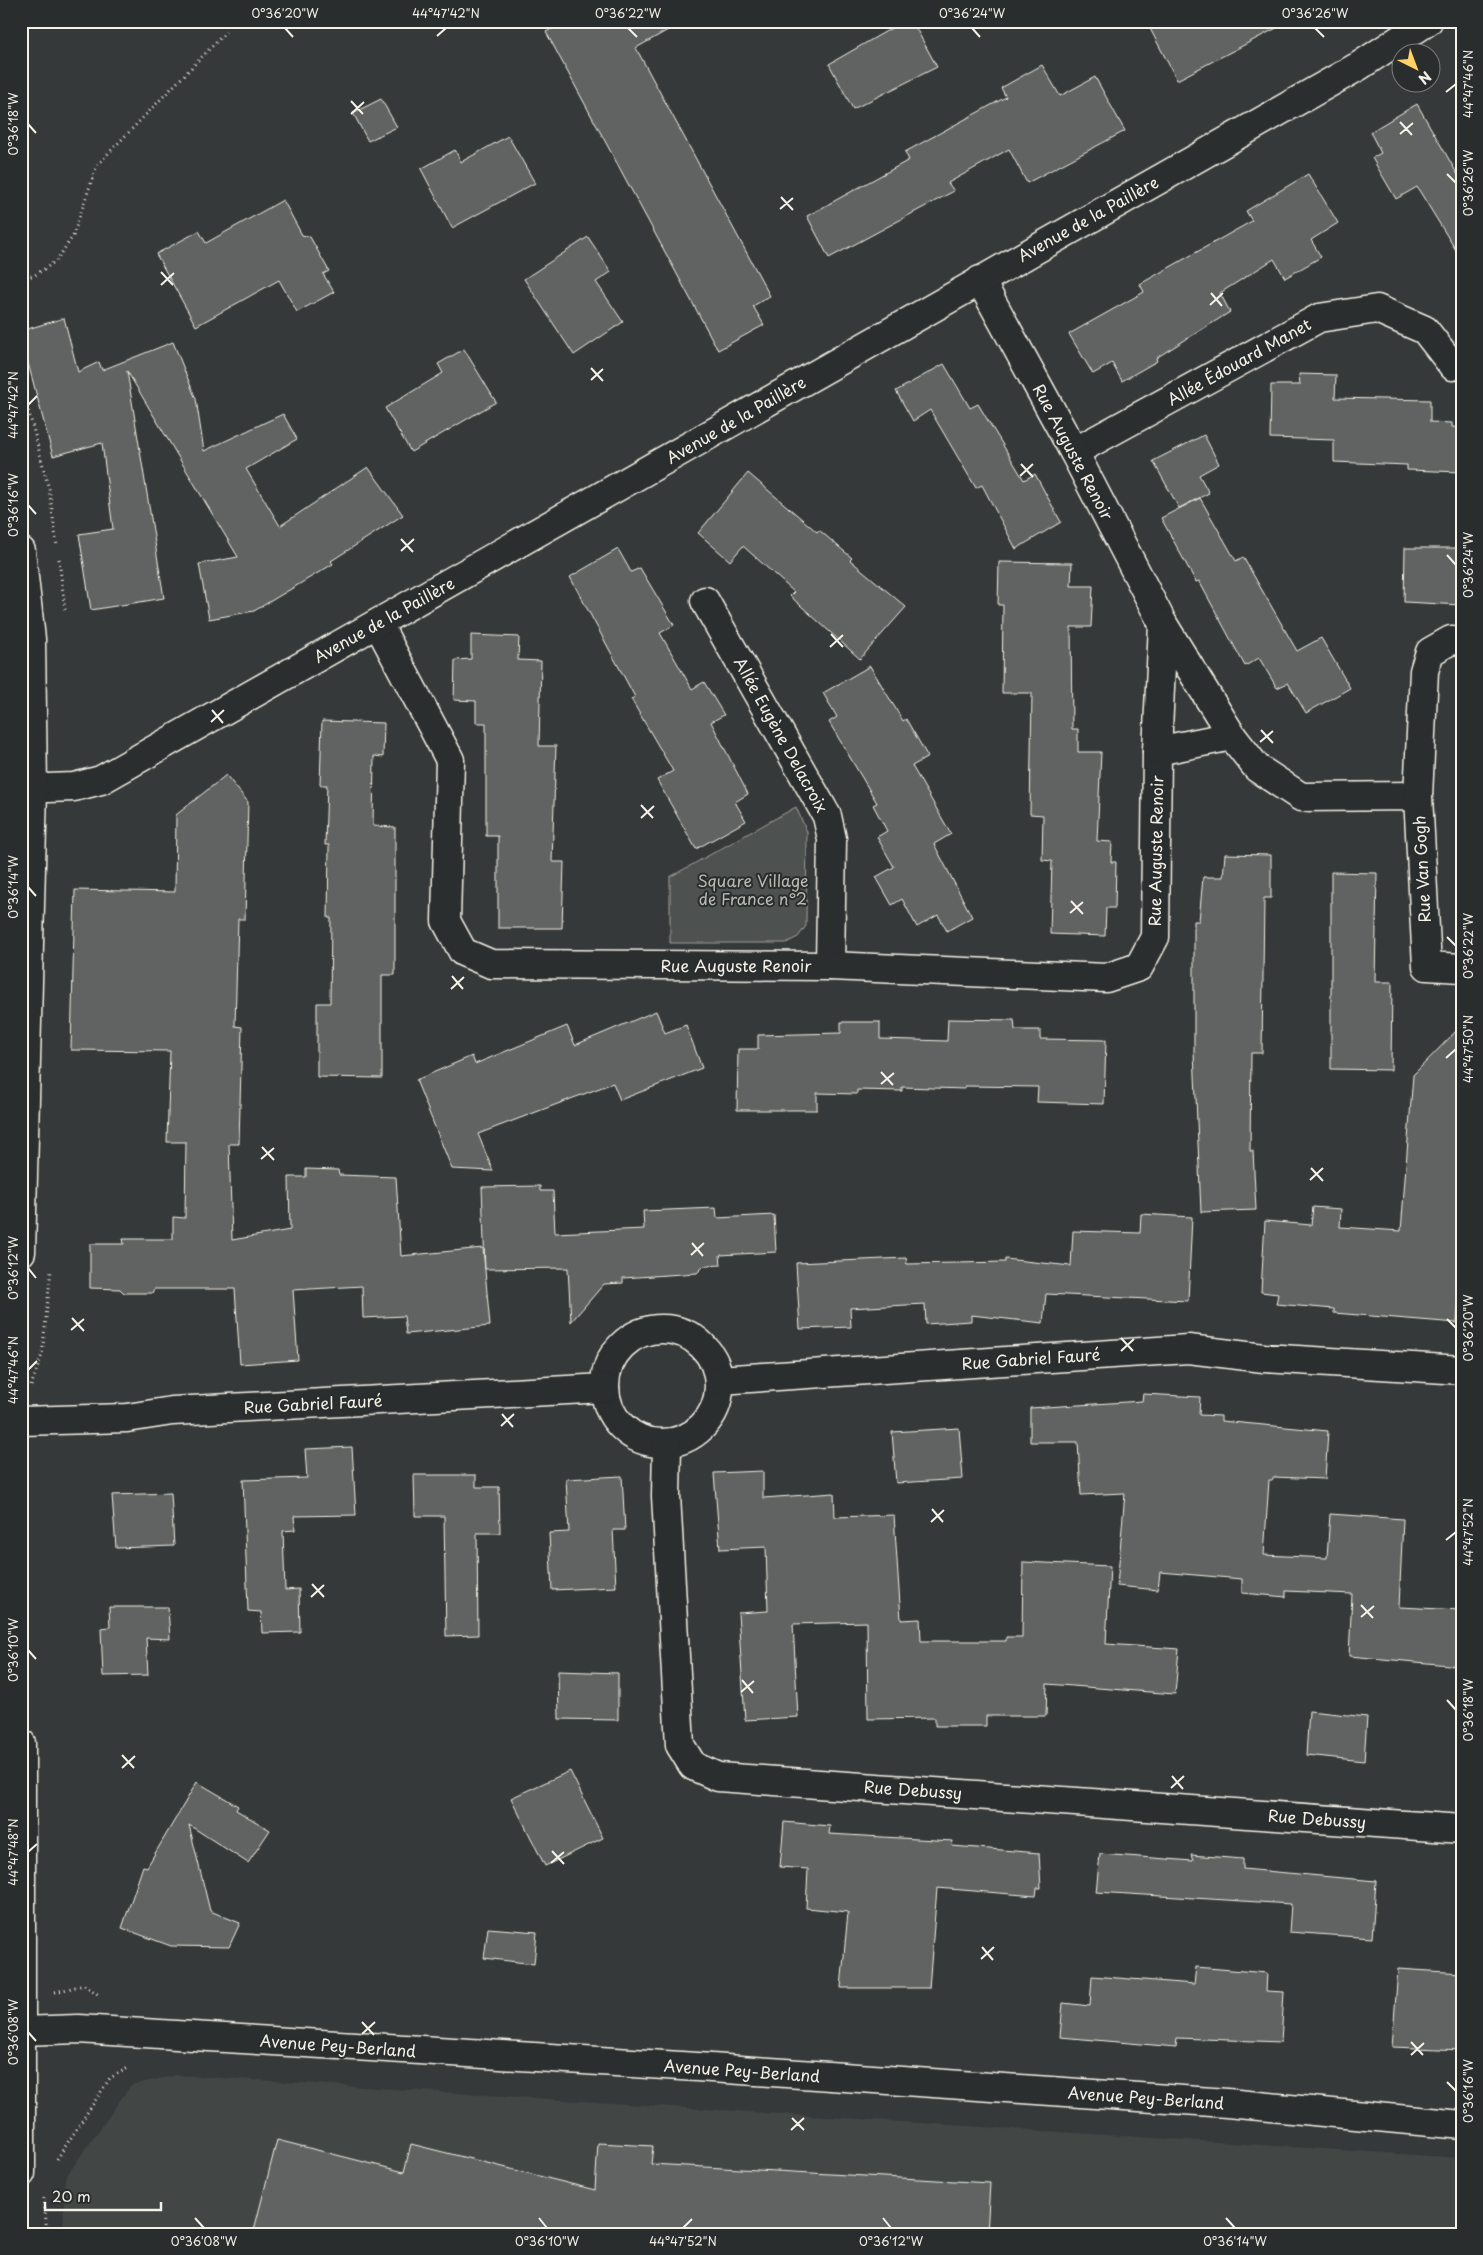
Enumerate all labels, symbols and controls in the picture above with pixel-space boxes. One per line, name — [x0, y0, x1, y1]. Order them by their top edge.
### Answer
text: 0°36'20"W — [251, 4, 319, 22]
text: 44°47'42"N — [412, 4, 480, 22]
text: 0°36'22"W — [595, 4, 662, 22]
text: 0°36'24"W — [939, 4, 1006, 22]
text: 0°36'26"W — [1282, 4, 1349, 22]
north arrow — [1390, 42, 1440, 92]
text: 44°47'46"N — [1459, 50, 1477, 118]
text: N — [1414, 67, 1436, 90]
text: 0°36'18"W — [4, 92, 22, 156]
text: 0°36'26"W — [1459, 149, 1477, 216]
street label: Avenue de la Paillère — [1013, 169, 1162, 267]
street label: Allée Édouard Manet — [1162, 311, 1315, 411]
street label: Avenue de la Paillère — [661, 369, 810, 469]
text: 44°47'42"N — [4, 371, 22, 439]
street label: Rue Auguste Renoir — [1028, 379, 1120, 524]
text: 0°36'16"W — [4, 472, 22, 537]
text: 0°36'24"W — [1459, 531, 1477, 598]
street label: Avenue de la Paillère — [309, 570, 458, 668]
street label: Allée Eugène Delacroix — [729, 652, 835, 817]
street label: Rue Auguste Renoir — [1142, 775, 1168, 927]
street label: Rue Van Gogh — [1406, 815, 1436, 923]
text: 0°36'14"W — [4, 855, 22, 919]
park label: Square Village de France n°2 — [697, 868, 809, 910]
text: 0°36'22"W — [1459, 912, 1477, 979]
street label: Rue Auguste Renoir — [661, 953, 812, 977]
text: 44°47'50"N — [1459, 1015, 1477, 1083]
text: 0°36'12"W — [4, 1235, 22, 1300]
text: 0°36'20"W — [1459, 1294, 1477, 1362]
text: 44°47'46"N — [4, 1336, 22, 1404]
street label: Rue Gabriel Fauré — [961, 1341, 1101, 1375]
street label: Rue Gabriel Fauré — [243, 1387, 383, 1419]
text: 44°47'52"N — [1459, 1498, 1477, 1566]
text: 0°36'10"W — [4, 1617, 22, 1682]
text: 0°36'18"W — [1459, 1678, 1477, 1742]
street label: Rue Debussy — [863, 1774, 963, 1804]
street label: Rue Debussy — [1267, 1803, 1367, 1833]
text: 44°47'48"N — [4, 1818, 22, 1886]
text: 0°36'08"W — [4, 1998, 22, 2065]
street label: Avenue Pey-Berland — [259, 2028, 417, 2062]
street label: Avenue Pey-Berland — [663, 2053, 821, 2087]
text: 0°36'16"W — [1459, 2058, 1477, 2123]
street label: Avenue Pey-Berland — [1067, 2080, 1225, 2114]
scale bar — [45, 2180, 161, 2212]
text: 20 m — [52, 2184, 91, 2207]
text: 0°36'08"W — [171, 2232, 238, 2250]
text: 0°36'10"W — [515, 2232, 580, 2250]
text: 44°47'52"N — [649, 2232, 717, 2250]
text: 0°36'12"W — [859, 2232, 924, 2250]
text: 0°36'14"W — [1203, 2232, 1267, 2250]

